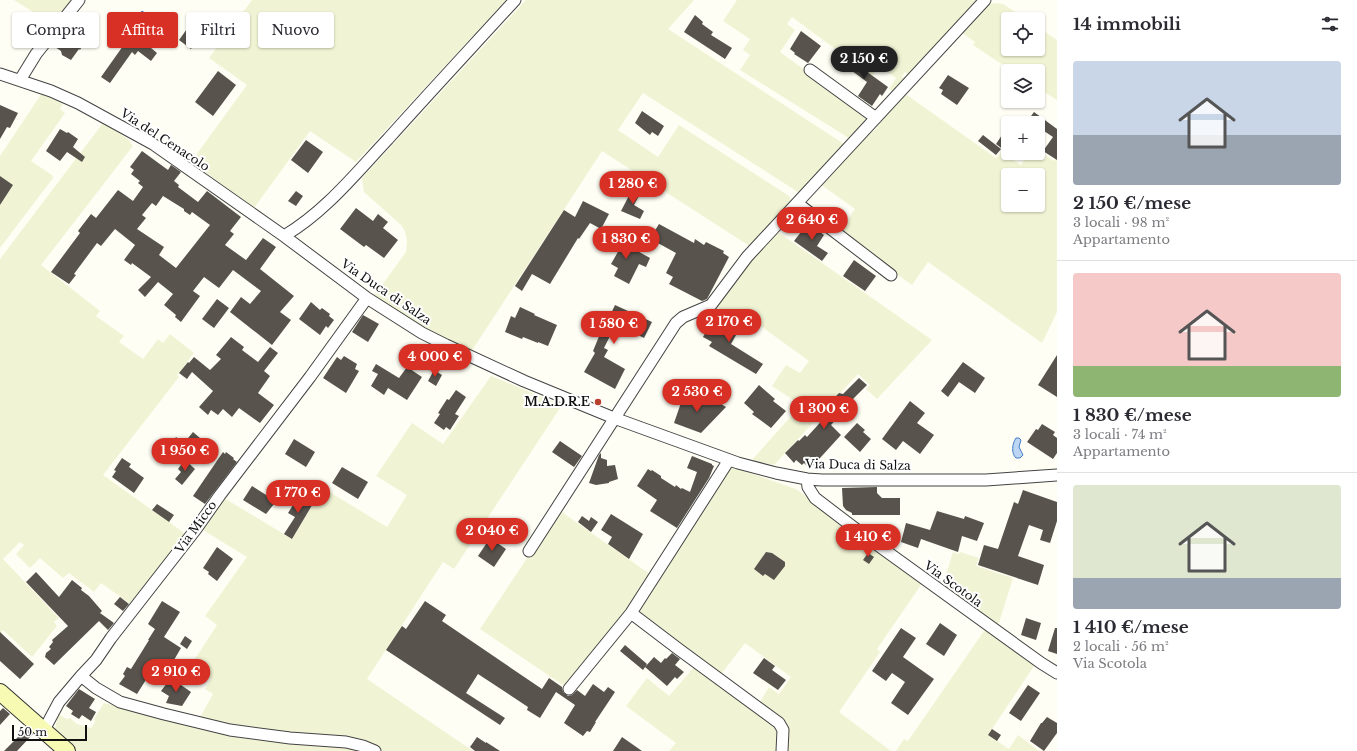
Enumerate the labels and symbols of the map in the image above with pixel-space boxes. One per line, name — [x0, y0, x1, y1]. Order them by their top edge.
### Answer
pin: 2 150 € — [827, 46, 901, 80]
street label: Via del Cenacolo — [117, 105, 213, 174]
pin: 1 280 € — [596, 171, 670, 205]
pin: 2 640 € — [775, 207, 849, 241]
pin: 1 830 € — [589, 226, 663, 260]
street label: Via Duca di Salza — [337, 255, 435, 328]
pin: 2 170 € — [692, 309, 766, 343]
pin: 1 580 € — [577, 311, 651, 345]
pin: 4 000 € — [398, 344, 472, 378]
pin: 2 530 € — [660, 379, 734, 413]
place label: M.A.D.R.E — [524, 394, 590, 409]
pin: 1 300 € — [787, 396, 861, 430]
marker: M.A.D.R.E — [593, 397, 603, 407]
pin: 1 950 € — [148, 438, 222, 472]
street label: Via Duca di Salza — [804, 456, 911, 473]
pin: 1 770 € — [261, 480, 335, 514]
street label: Via Micco — [171, 497, 220, 557]
pin: 2 040 € — [455, 518, 529, 552]
pin: 1 410 € — [831, 524, 905, 558]
street label: Via Scotola — [920, 557, 986, 610]
pin: 2 910 € — [139, 659, 213, 693]
scale bar — [12, 723, 87, 742]

